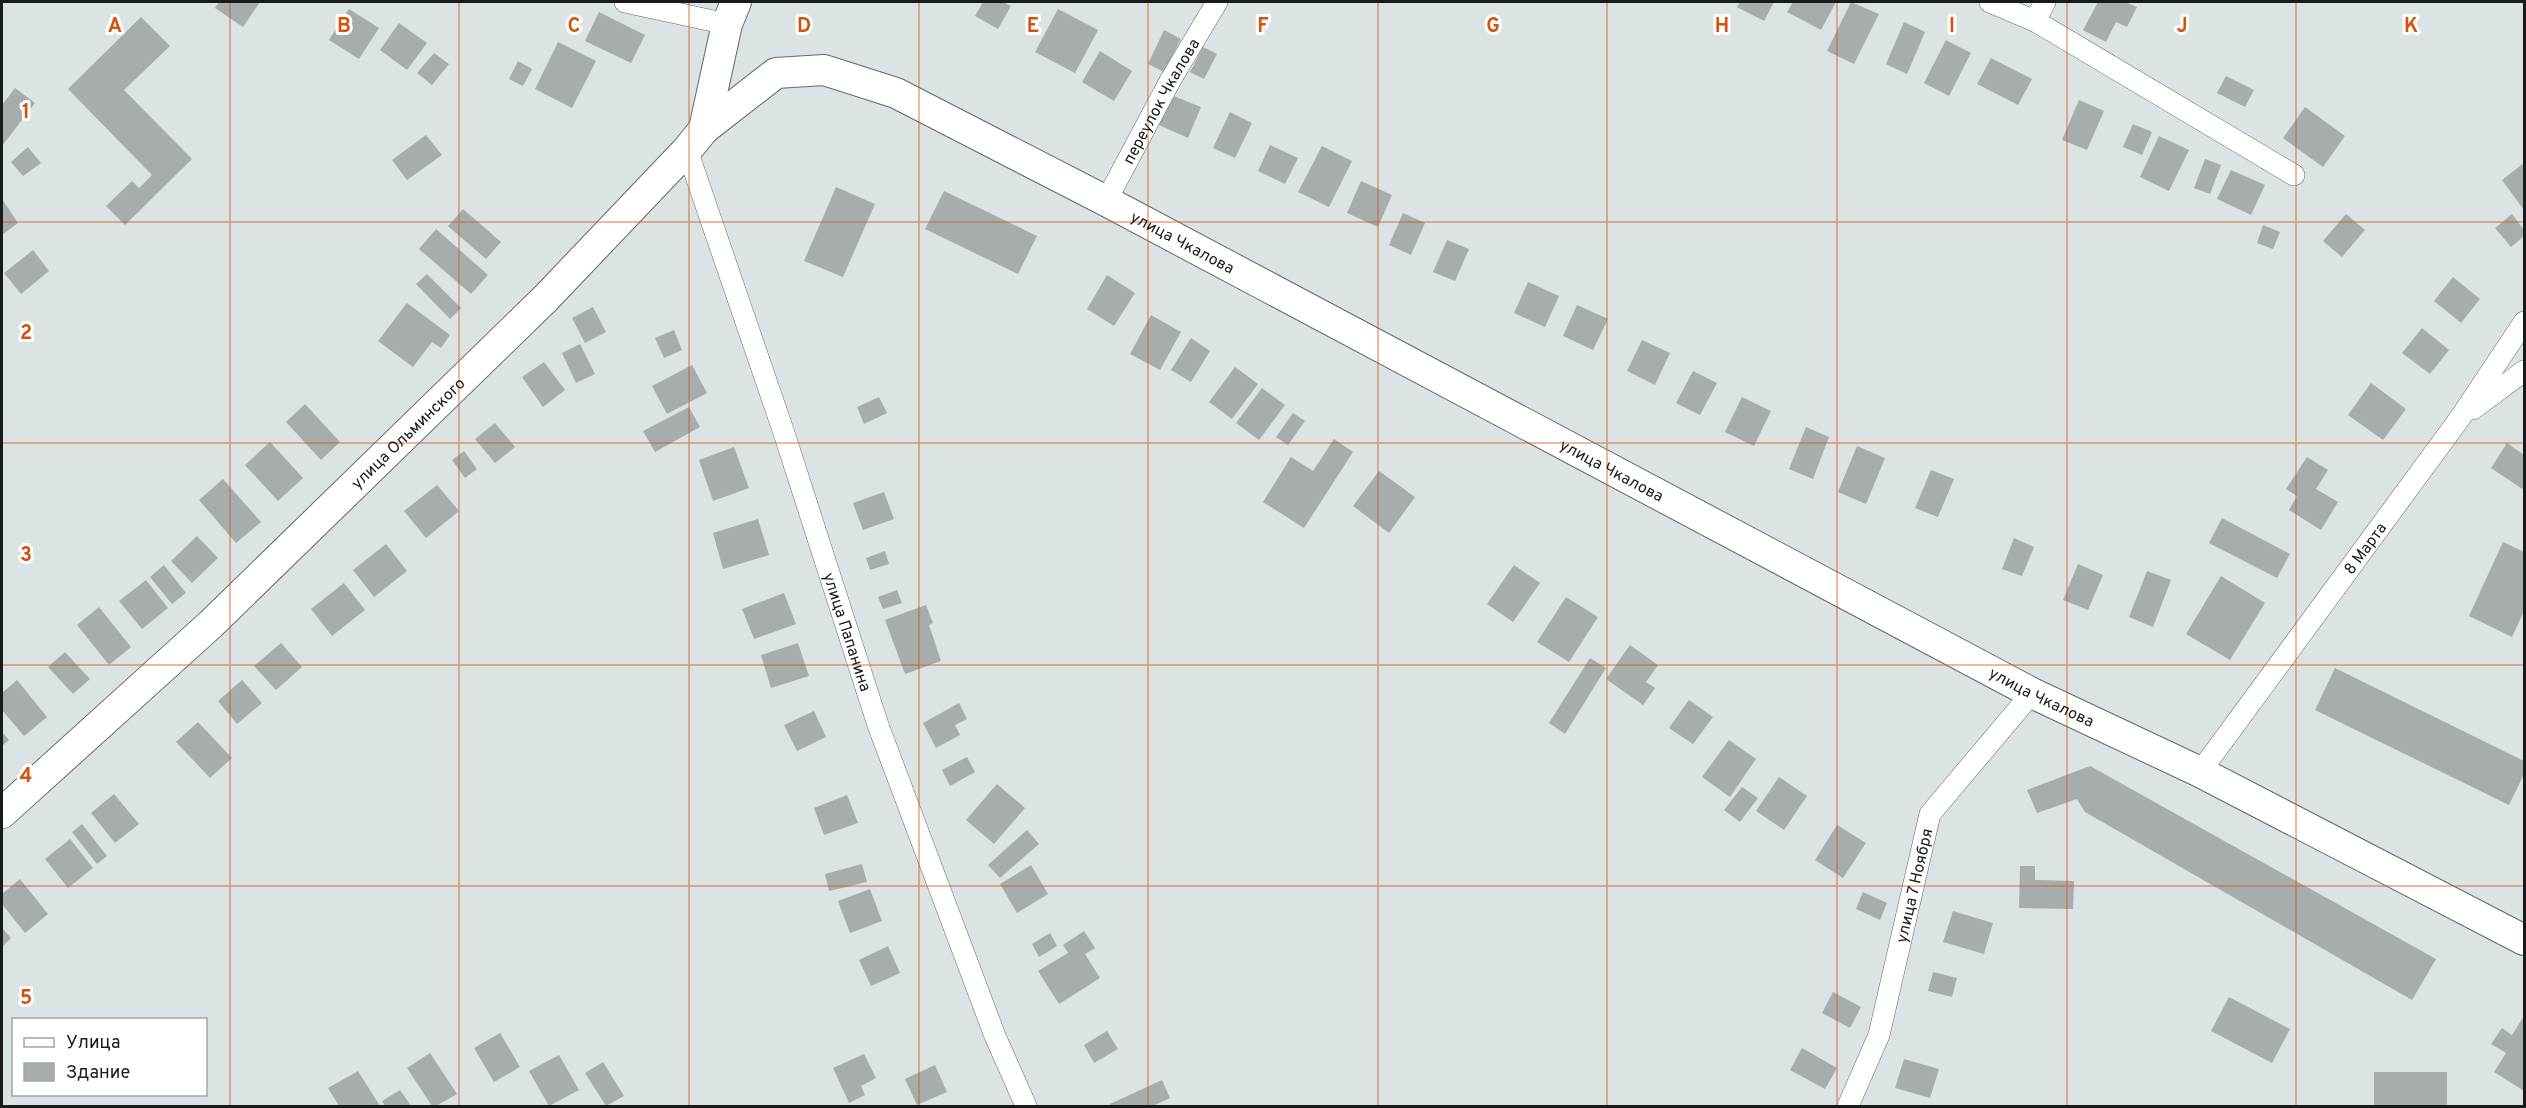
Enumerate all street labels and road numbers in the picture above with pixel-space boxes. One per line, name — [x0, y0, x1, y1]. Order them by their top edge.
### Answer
street label: переулок Чкалова — [1119, 35, 1205, 168]
street label: улица Чкалова — [1126, 208, 1237, 279]
street label: улица Ольминского — [348, 374, 470, 494]
street label: улица Чкалова — [1556, 436, 1666, 507]
street label: 8 Марта — [2341, 519, 2392, 579]
street label: улица Папанина — [818, 570, 875, 694]
street label: улица Чкалова — [1985, 664, 2097, 733]
street label: улица 7 Ноября — [1893, 827, 1938, 945]

